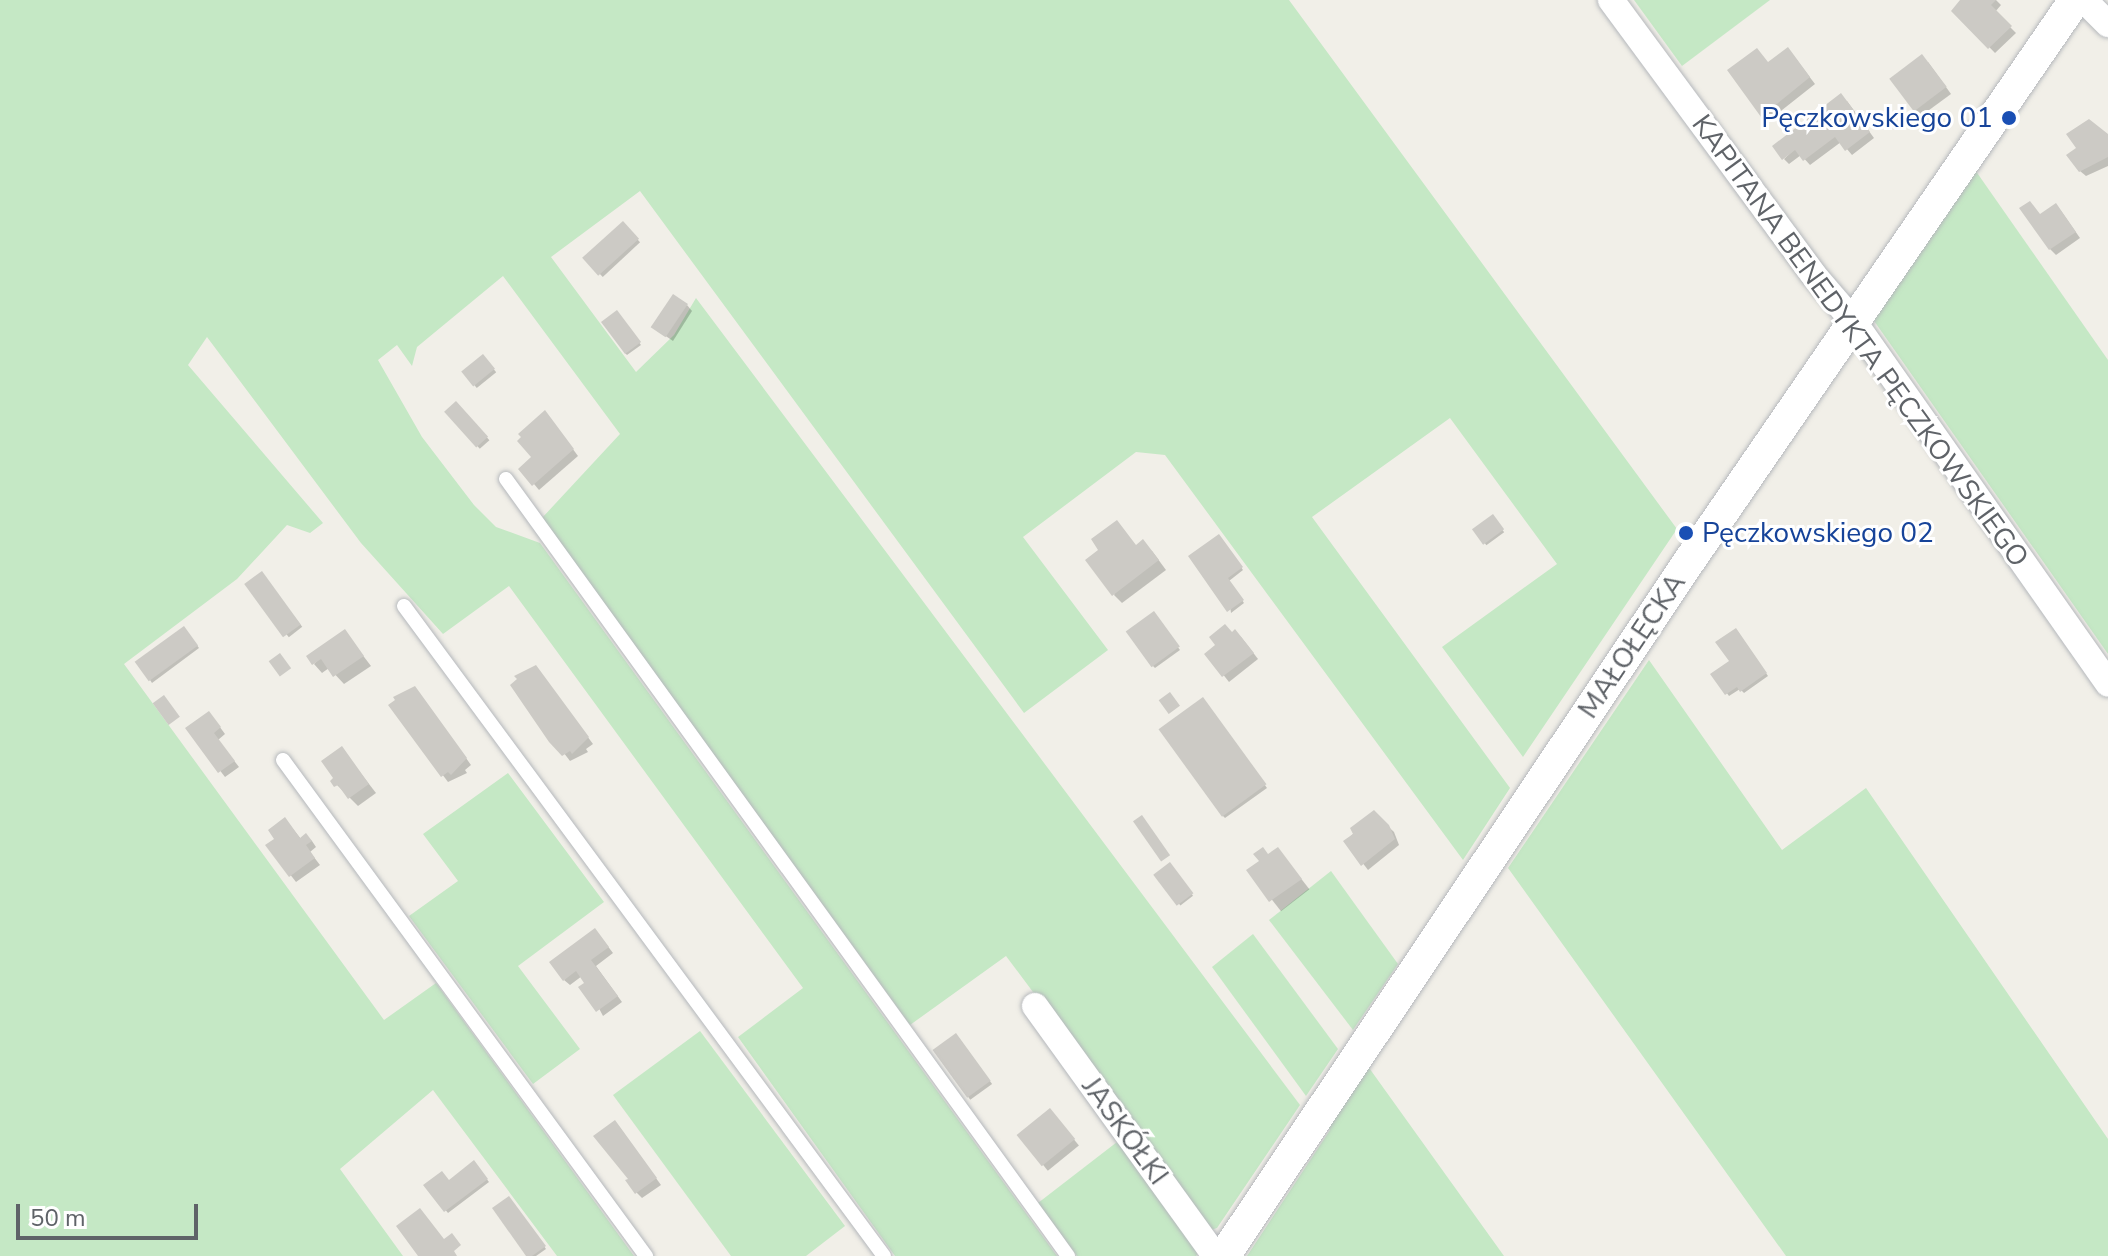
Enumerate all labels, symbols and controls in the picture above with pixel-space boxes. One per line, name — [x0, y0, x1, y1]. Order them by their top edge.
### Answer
place label: Pęczkowskiego 01 — [1761, 101, 1993, 135]
street label: KAPITANA BENEDYKTA PĘCZKOWSKIEGO — [1685, 108, 2035, 574]
marker: Pęczkowskiego 01 — [2000, 109, 2018, 127]
place label: Pęczkowskiego 02 — [1702, 516, 1934, 550]
marker: Pęczkowskiego 02 — [1677, 524, 1695, 542]
street label: MAŁOŁĘCKA — [1571, 567, 1693, 725]
street label: JASKÓŁKI — [1075, 1071, 1175, 1191]
scale bar — [20, 1188, 202, 1238]
text: 50 m — [30, 1202, 86, 1234]

